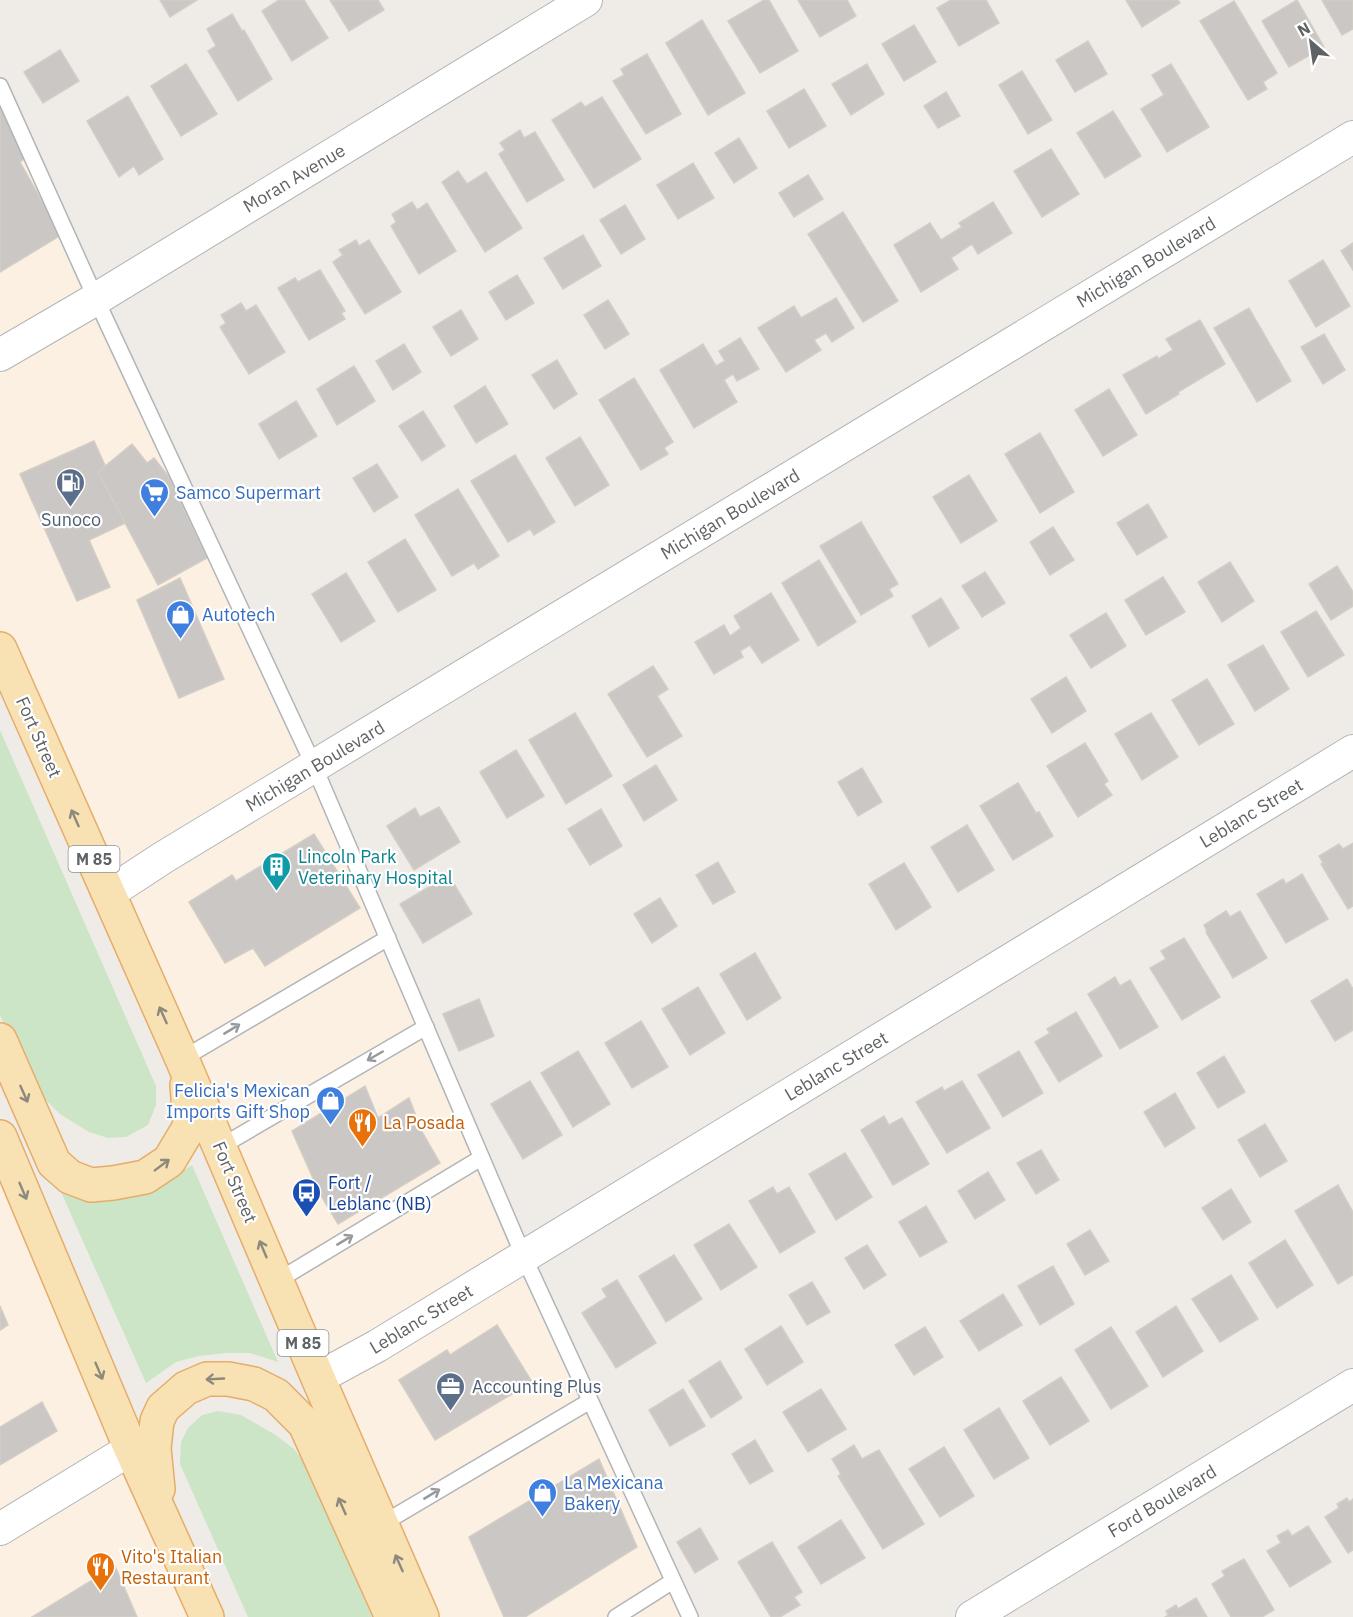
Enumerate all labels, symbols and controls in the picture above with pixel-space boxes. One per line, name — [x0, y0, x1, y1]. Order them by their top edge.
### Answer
north arrow — [1281, 12, 1341, 72]
text: N — [1294, 17, 1314, 40]
street label: Moran Avenue — [239, 138, 349, 218]
street label: Michigan Boulevard — [1072, 211, 1220, 313]
street label: Michigan Boulevard — [656, 463, 804, 565]
fuel station icon: Sunoco — [55, 466, 87, 508]
supermarket icon: Samco Supermart — [139, 476, 171, 518]
place label: Samco Supermart — [176, 481, 321, 504]
place label: Sunoco — [41, 508, 101, 531]
shop icon: Autotech — [165, 598, 197, 640]
place label: Autotech — [202, 603, 276, 626]
street label: Fort Street — [11, 693, 67, 781]
street label: Michigan Boulevard — [241, 715, 389, 817]
street label: Leblanc Street — [1195, 773, 1307, 853]
one-way arrow — [69, 809, 80, 827]
place label: Lincoln Park Veterinary Hospital — [298, 845, 453, 889]
road number: M 85 — [68, 846, 119, 872]
building icon: Lincoln Park Veterinary Hospital — [261, 850, 293, 892]
one-way arrow — [157, 1007, 168, 1025]
one-way arrow — [223, 1023, 240, 1035]
street label: Leblanc Street — [780, 1026, 892, 1106]
one-way arrow — [367, 1051, 384, 1063]
place label: Felicia's Mexican Imports Gift Shop — [166, 1079, 310, 1123]
one-way arrow — [18, 1084, 30, 1102]
shop icon: Felicia's Mexican Imports Gift Shop — [315, 1084, 347, 1126]
restaurant icon: La Posada — [346, 1106, 378, 1148]
place label: La Posada — [383, 1111, 465, 1134]
street label: Fort Street — [208, 1138, 262, 1226]
one-way arrow — [153, 1159, 169, 1171]
place label: Fort / Leblanc (NB) — [328, 1171, 432, 1215]
bus stop icon: Fort / Leblanc (NB) — [291, 1176, 323, 1218]
one-way arrow — [18, 1182, 29, 1200]
one-way arrow — [336, 1234, 353, 1246]
one-way arrow — [257, 1241, 268, 1259]
street label: Leblanc Street — [365, 1279, 477, 1359]
road number: M 85 — [278, 1330, 328, 1356]
one-way arrow — [94, 1362, 105, 1380]
office icon: Accounting Plus — [435, 1370, 467, 1412]
one-way arrow — [206, 1374, 226, 1385]
place label: Accounting Plus — [472, 1375, 602, 1398]
street label: Ford Boulevard — [1103, 1460, 1221, 1542]
place label: La Mexicana Bakery — [564, 1471, 664, 1515]
shop icon: La Mexicana Bakery — [527, 1476, 559, 1518]
one-way arrow — [423, 1488, 440, 1500]
one-way arrow — [336, 1498, 347, 1516]
place label: Vito's Italian Restaurant — [121, 1545, 222, 1589]
restaurant icon: Vito's Italian Restaurant — [84, 1550, 116, 1592]
one-way arrow — [392, 1555, 404, 1573]

